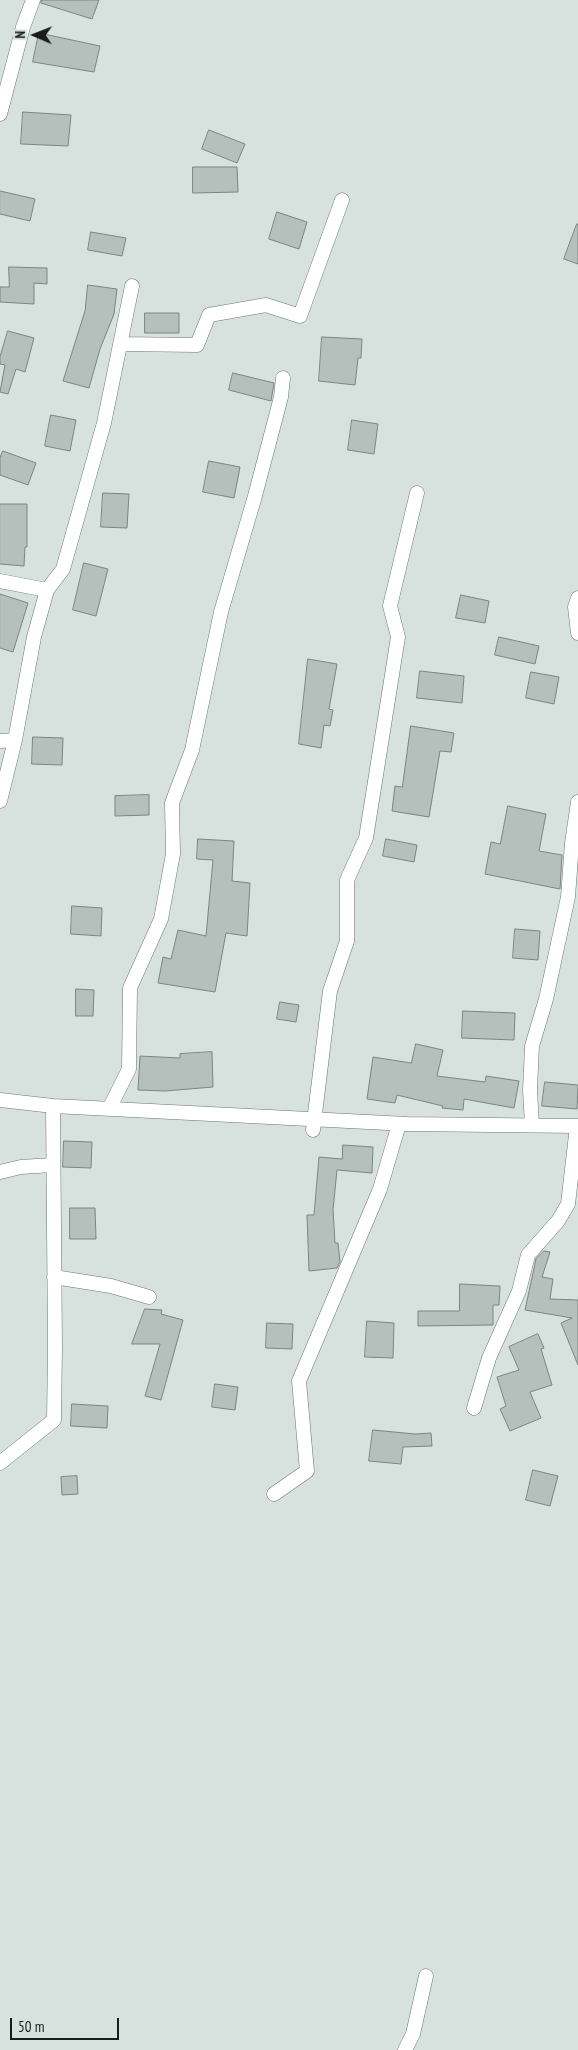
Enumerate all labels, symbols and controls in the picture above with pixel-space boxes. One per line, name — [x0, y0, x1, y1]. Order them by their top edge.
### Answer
north arrow — [10, 10, 60, 60]
text: N — [11, 31, 29, 39]
scale bar — [12, 2008, 121, 2040]
text: 50 m — [18, 2017, 44, 2036]

